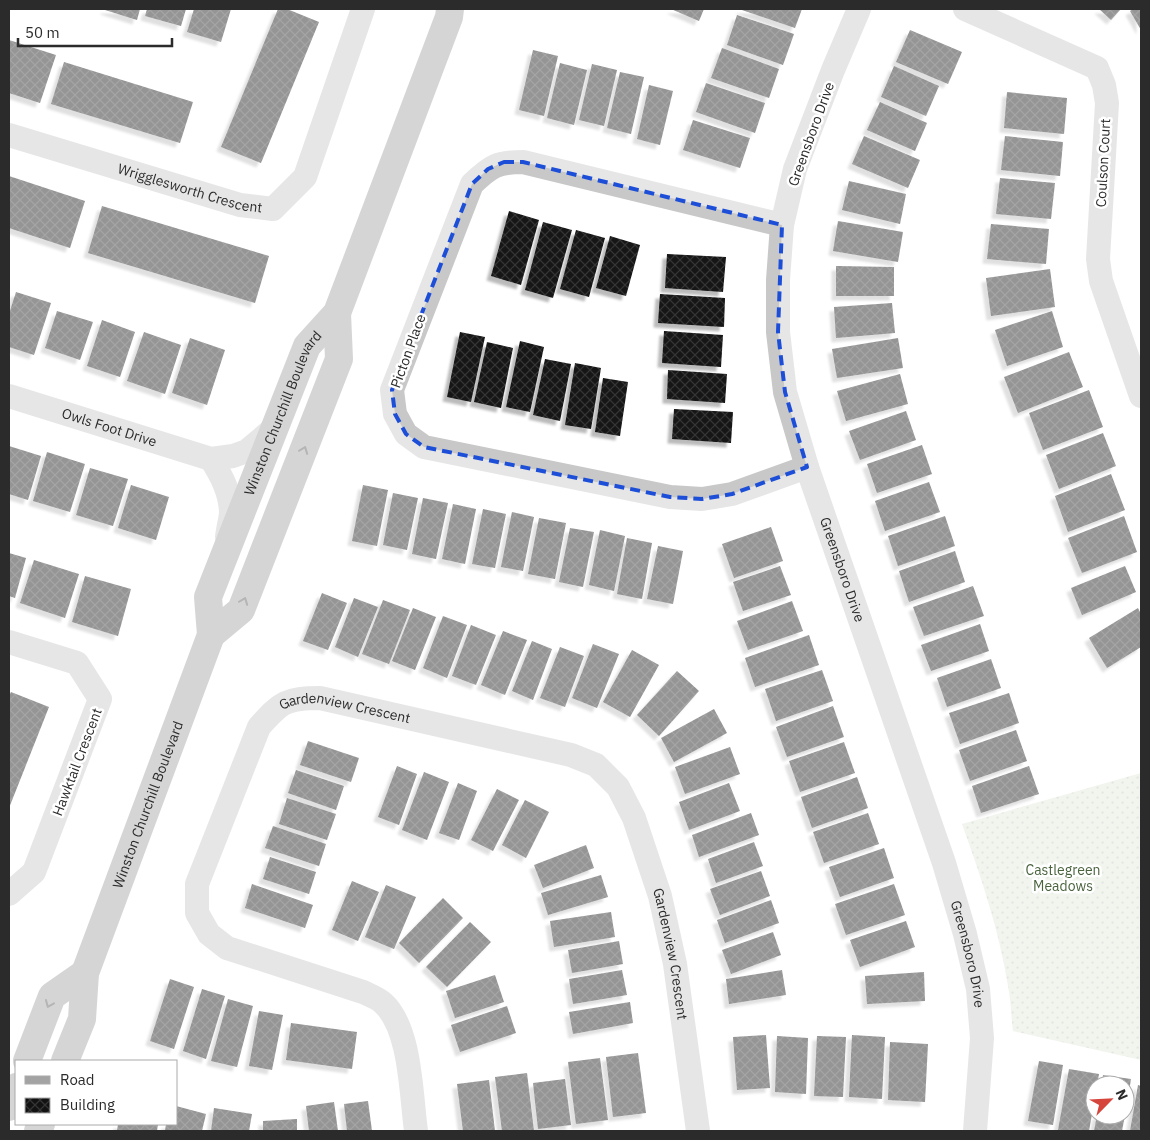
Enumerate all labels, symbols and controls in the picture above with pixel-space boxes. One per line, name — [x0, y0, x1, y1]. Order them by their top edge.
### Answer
scale bar — [18, 15, 171, 47]
text: 50 m — [25, 23, 60, 42]
street label: Greensboro Drive — [784, 79, 838, 189]
street label: Coulson Court — [1092, 118, 1114, 208]
street label: Wrigglesworth Crescent — [116, 159, 264, 217]
street label: Picton Place — [386, 311, 430, 390]
street label: Winston Churchill Boulevard — [240, 327, 326, 498]
street label: Owls Foot Drive — [60, 404, 159, 451]
one-way arrow — [297, 446, 308, 455]
street label: Greensboro Drive — [816, 515, 869, 625]
one-way arrow — [238, 597, 249, 606]
street label: Gardenview Crescent — [276, 688, 412, 727]
street label: Hawktail Crescent — [48, 705, 106, 818]
street label: Winston Churchill Boulevard — [108, 718, 187, 891]
park label: Castlegreen Meadows — [1025, 861, 1101, 895]
street label: Gardenview Crescent — [649, 886, 692, 1021]
street label: Greensboro Drive — [947, 898, 989, 1009]
one-way arrow — [45, 999, 56, 1008]
legend — [15, 1060, 178, 1125]
text: Road — [60, 1070, 95, 1089]
north arrow — [1085, 1075, 1135, 1125]
text: N — [1112, 1086, 1132, 1103]
text: Building — [60, 1095, 115, 1114]

